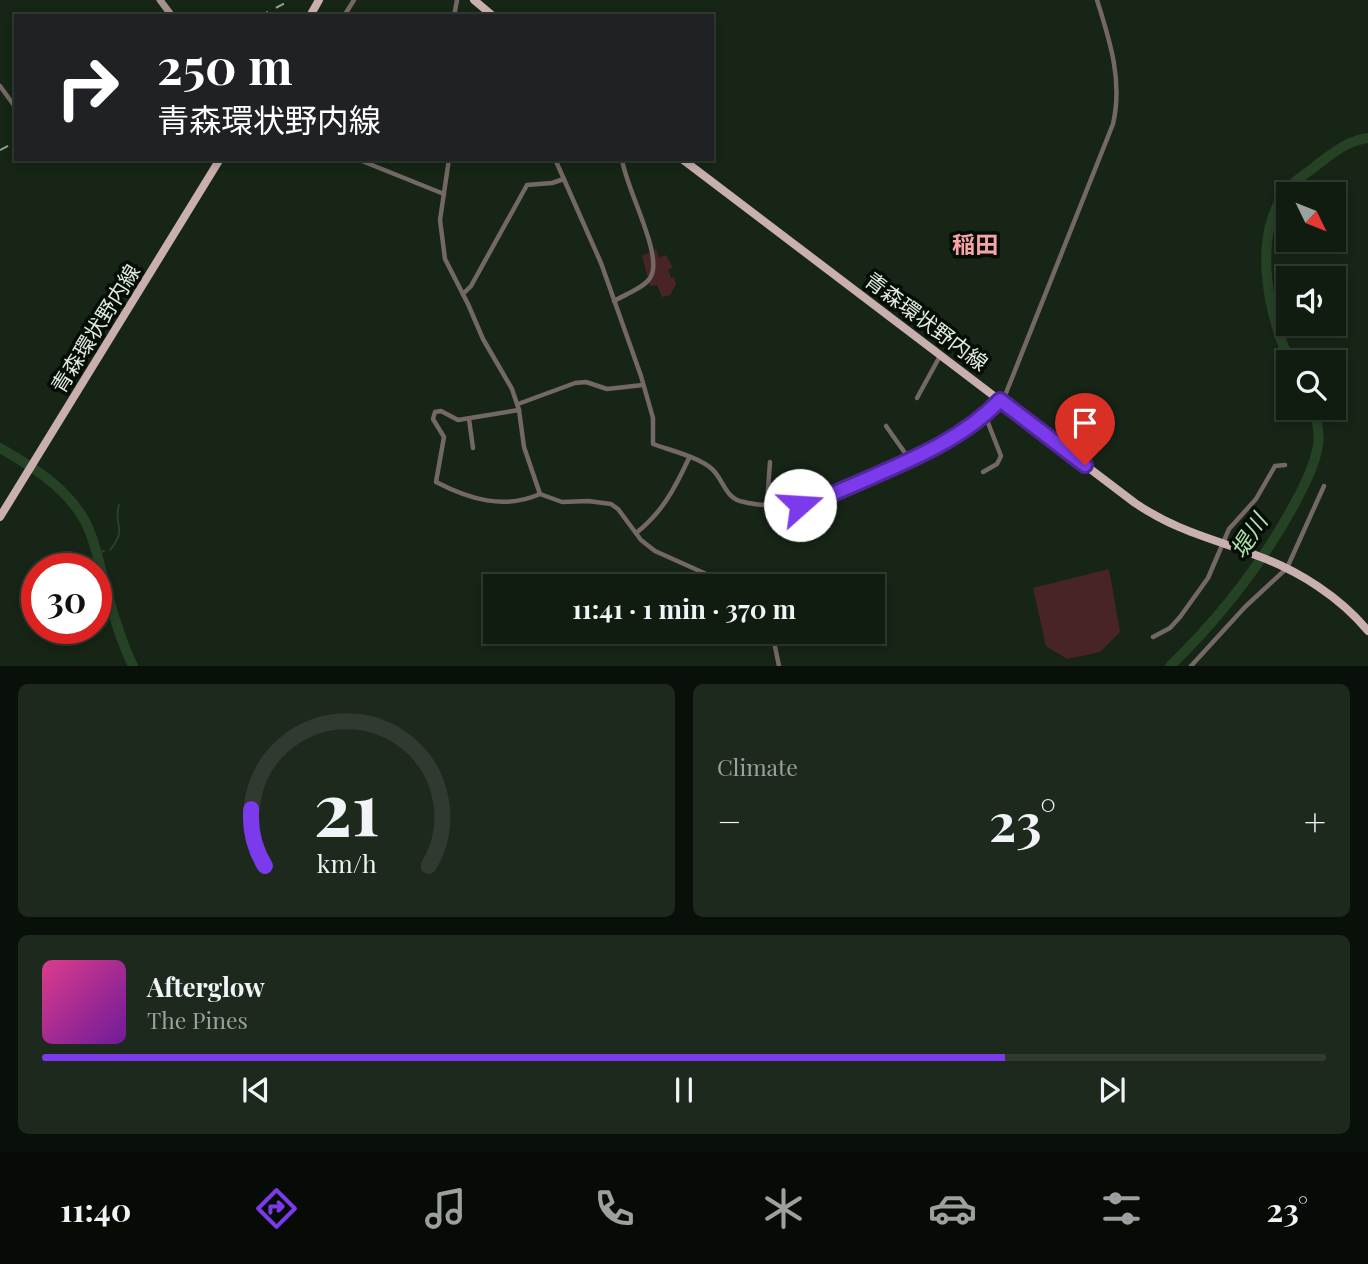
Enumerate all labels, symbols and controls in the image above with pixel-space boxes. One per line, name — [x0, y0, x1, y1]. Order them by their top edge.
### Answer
text: 250 m — [157, 32, 293, 97]
icon: right — [42, 42, 133, 133]
text: 青森環状野内線 — [157, 97, 381, 140]
north arrow — [1276, 182, 1346, 252]
map controls — [1276, 182, 1346, 420]
district label: 稲田 — [952, 228, 998, 259]
street label: 青森環状野内線 — [43, 258, 145, 398]
street label: 青森環状野内線 — [860, 265, 994, 376]
button: sound — [1276, 266, 1346, 336]
button: search — [1276, 350, 1346, 420]
pin — [1055, 393, 1115, 465]
icon: arrive — [1066, 404, 1104, 442]
position arrow — [763, 468, 837, 542]
water label: 堤川 — [1222, 505, 1275, 563]
speed limit sign: 30 — [21, 553, 112, 644]
text: 11:41 · 1 min · 370 m — [572, 591, 796, 626]
text: Climate — [717, 751, 798, 782]
text: 21 — [314, 758, 379, 855]
text: 23° — [989, 786, 1056, 855]
text: − — [717, 795, 742, 846]
text: + — [1304, 795, 1326, 846]
text: km/h — [317, 846, 377, 879]
text: Afterglow — [147, 969, 265, 1004]
text: The Pines — [147, 1004, 248, 1035]
icon: previous — [237, 1071, 275, 1109]
icon: pause — [665, 1071, 703, 1109]
icon: next — [1093, 1071, 1131, 1109]
icon: directions — [252, 1184, 301, 1233]
icon: music — [421, 1184, 470, 1233]
icon: phone — [590, 1184, 639, 1233]
icon: climate — [759, 1184, 808, 1233]
icon: car — [928, 1184, 977, 1233]
icon: filters — [1097, 1184, 1146, 1233]
text: 11:40 — [60, 1187, 131, 1230]
text: 23° — [1267, 1187, 1308, 1230]

